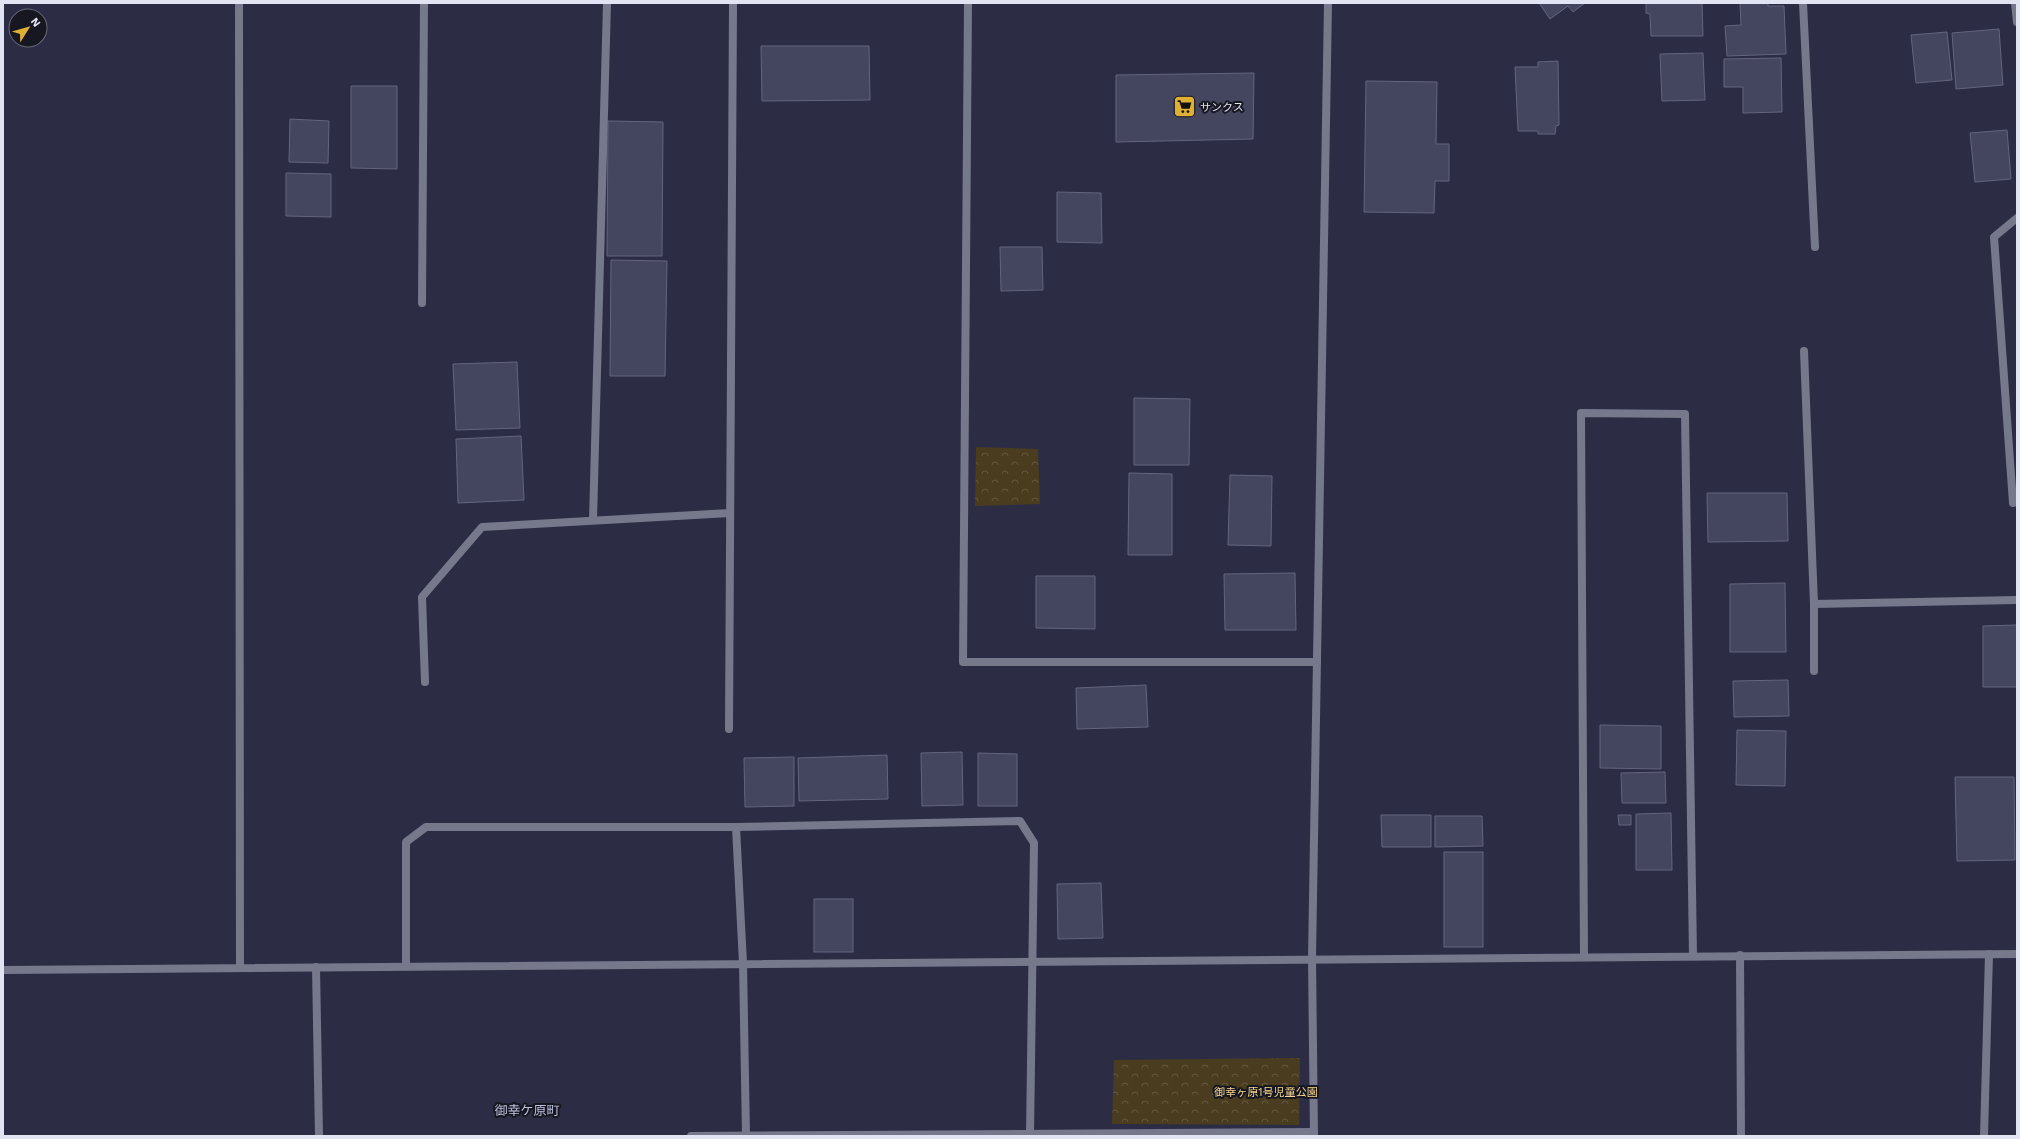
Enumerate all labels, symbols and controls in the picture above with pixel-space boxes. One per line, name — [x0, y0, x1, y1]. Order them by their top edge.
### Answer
north arrow — [8, 8, 48, 48]
text: N — [28, 15, 43, 29]
supermarket icon: サンクス — [1172, 94, 1198, 120]
place label: サンクス — [1200, 101, 1244, 114]
park label: 御幸ヶ原1号児童公園 — [1213, 1086, 1318, 1099]
district label: 御幸ケ原町 — [494, 1103, 560, 1118]

